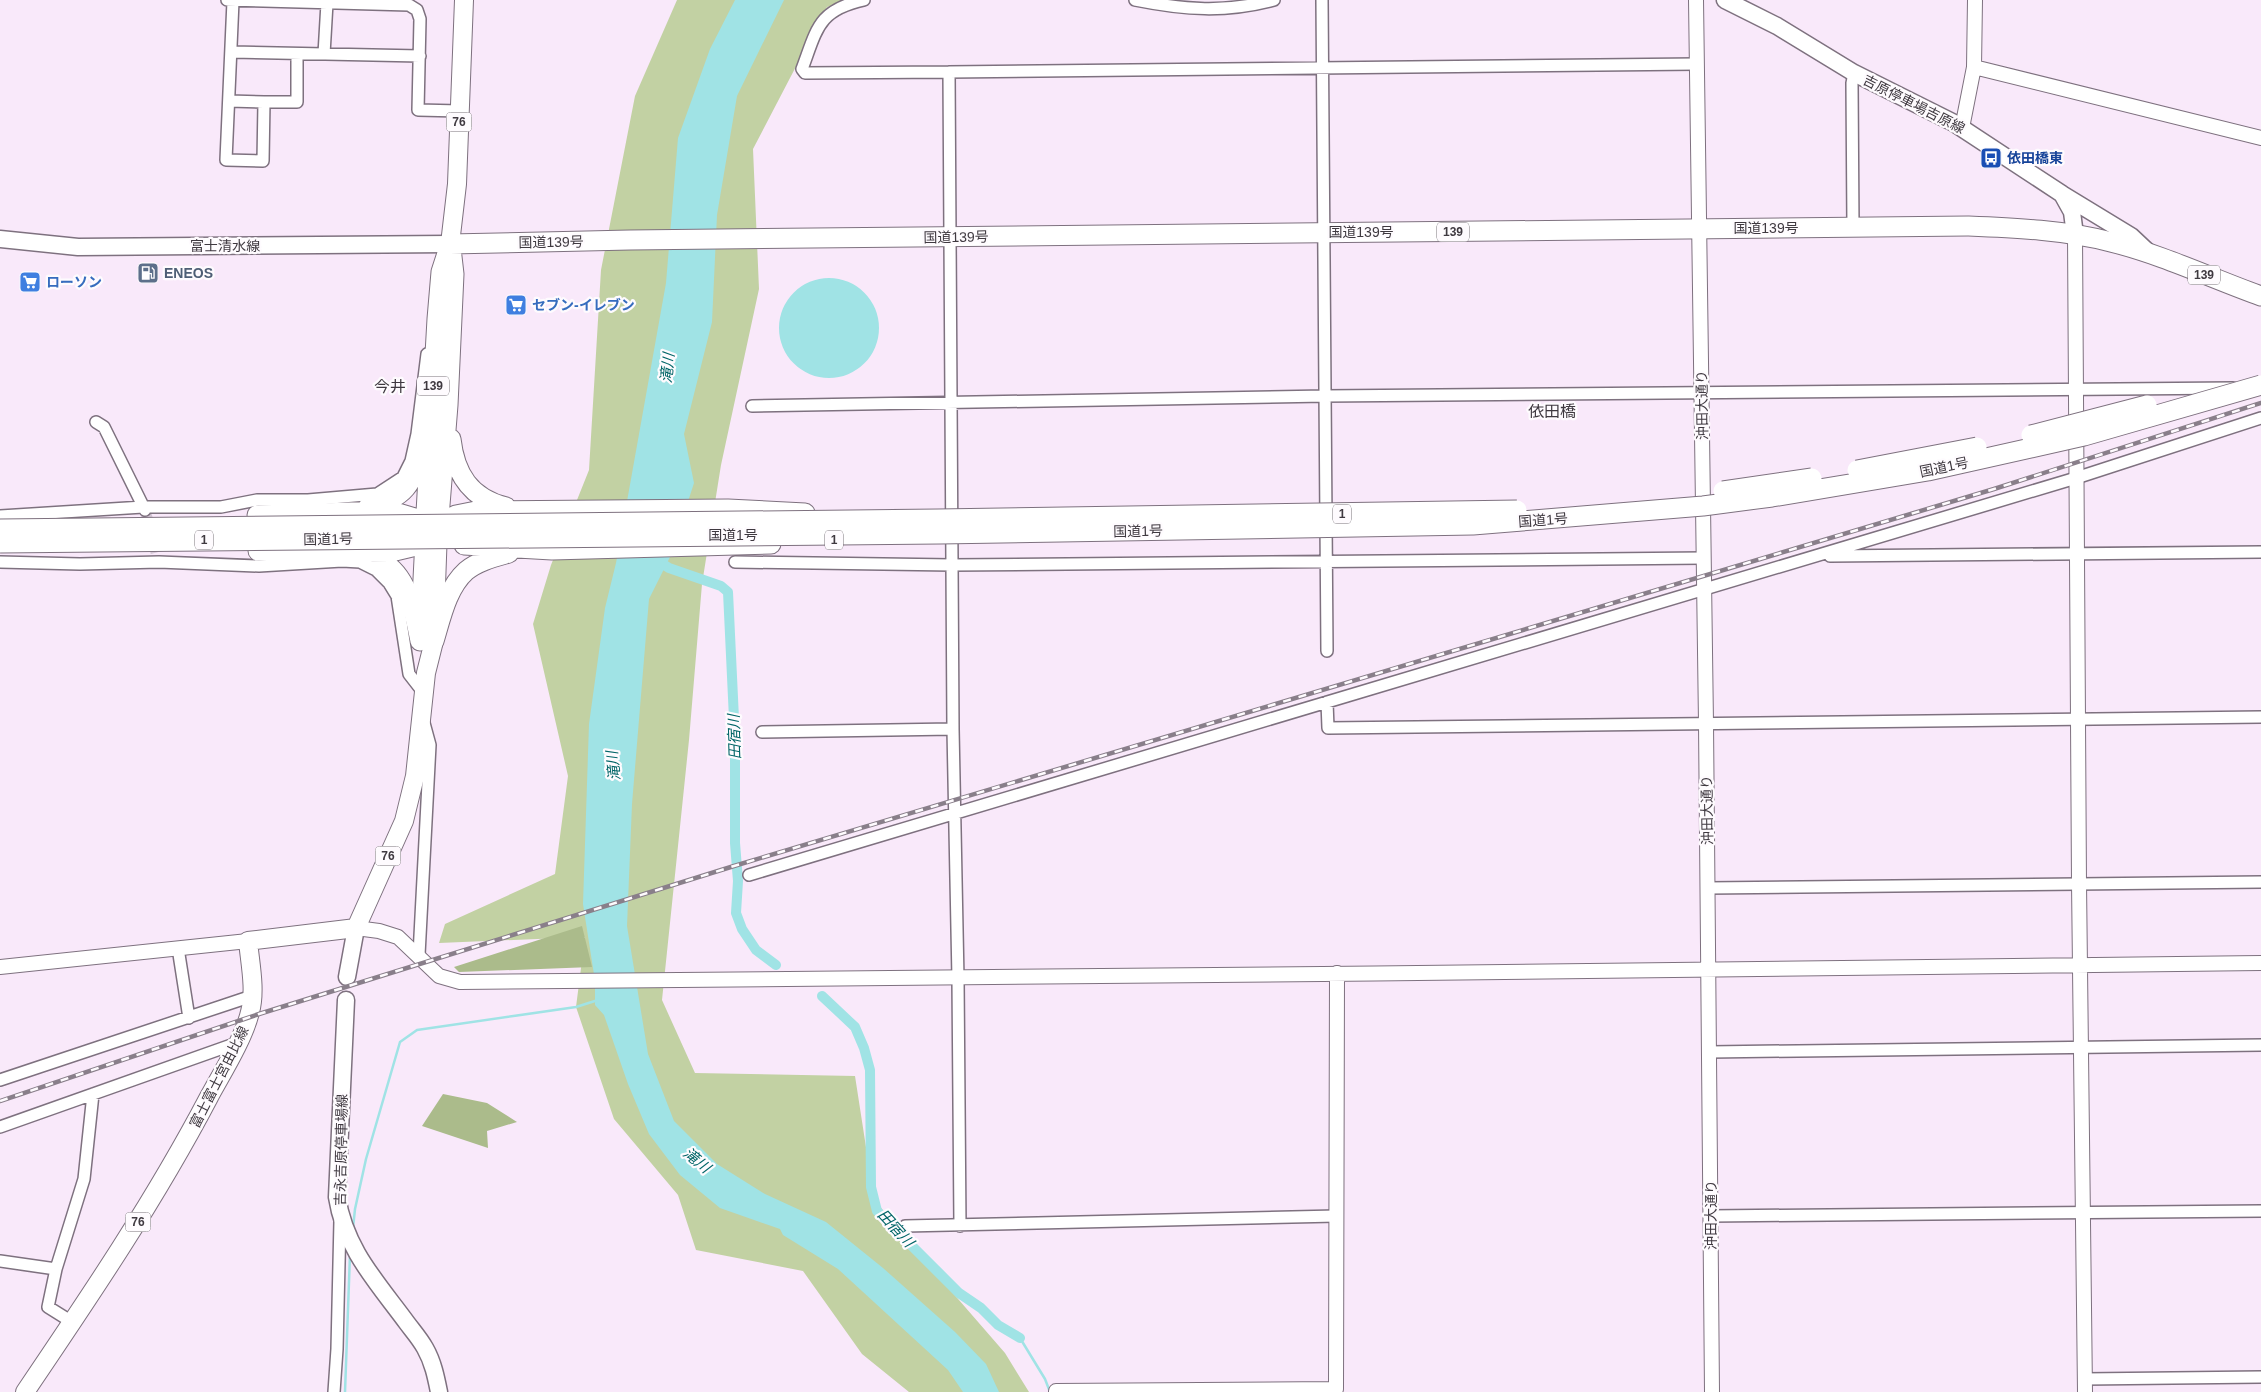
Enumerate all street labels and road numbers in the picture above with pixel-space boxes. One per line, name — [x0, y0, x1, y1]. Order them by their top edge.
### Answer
street label: 吉原停車場吉原線 — [1860, 71, 1968, 137]
road number: 76 — [446, 112, 472, 132]
street label: 国道139号 — [1733, 220, 1799, 236]
road number: 139 — [1437, 222, 1469, 242]
street label: 国道139号 — [1328, 224, 1394, 240]
street label: 国道139号 — [923, 228, 989, 246]
street label: 国道139号 — [518, 233, 584, 251]
street label: 富士清水線 — [190, 238, 260, 254]
road number: 139 — [2188, 266, 2220, 284]
street label: 沖田大通り — [1693, 370, 1711, 440]
road number: 139 — [417, 376, 449, 396]
street label: 国道1号 — [1918, 454, 1970, 480]
road number: 1 — [1333, 504, 1351, 524]
street label: 国道1号 — [1518, 510, 1568, 530]
street label: 国道1号 — [1113, 523, 1163, 539]
street label: 国道1号 — [708, 527, 758, 543]
road number: 1 — [195, 530, 213, 550]
road number: 1 — [825, 530, 843, 550]
street label: 国道1号 — [303, 531, 353, 547]
street label: 沖田大通り — [1698, 775, 1716, 845]
road number: 76 — [376, 846, 400, 866]
street label: 富士富士宮由比線 — [186, 1023, 252, 1131]
street label: 吉永吉原停車場線 — [332, 1094, 350, 1206]
street label: 沖田大通り — [1703, 1180, 1719, 1250]
road number: 76 — [126, 1212, 150, 1232]

